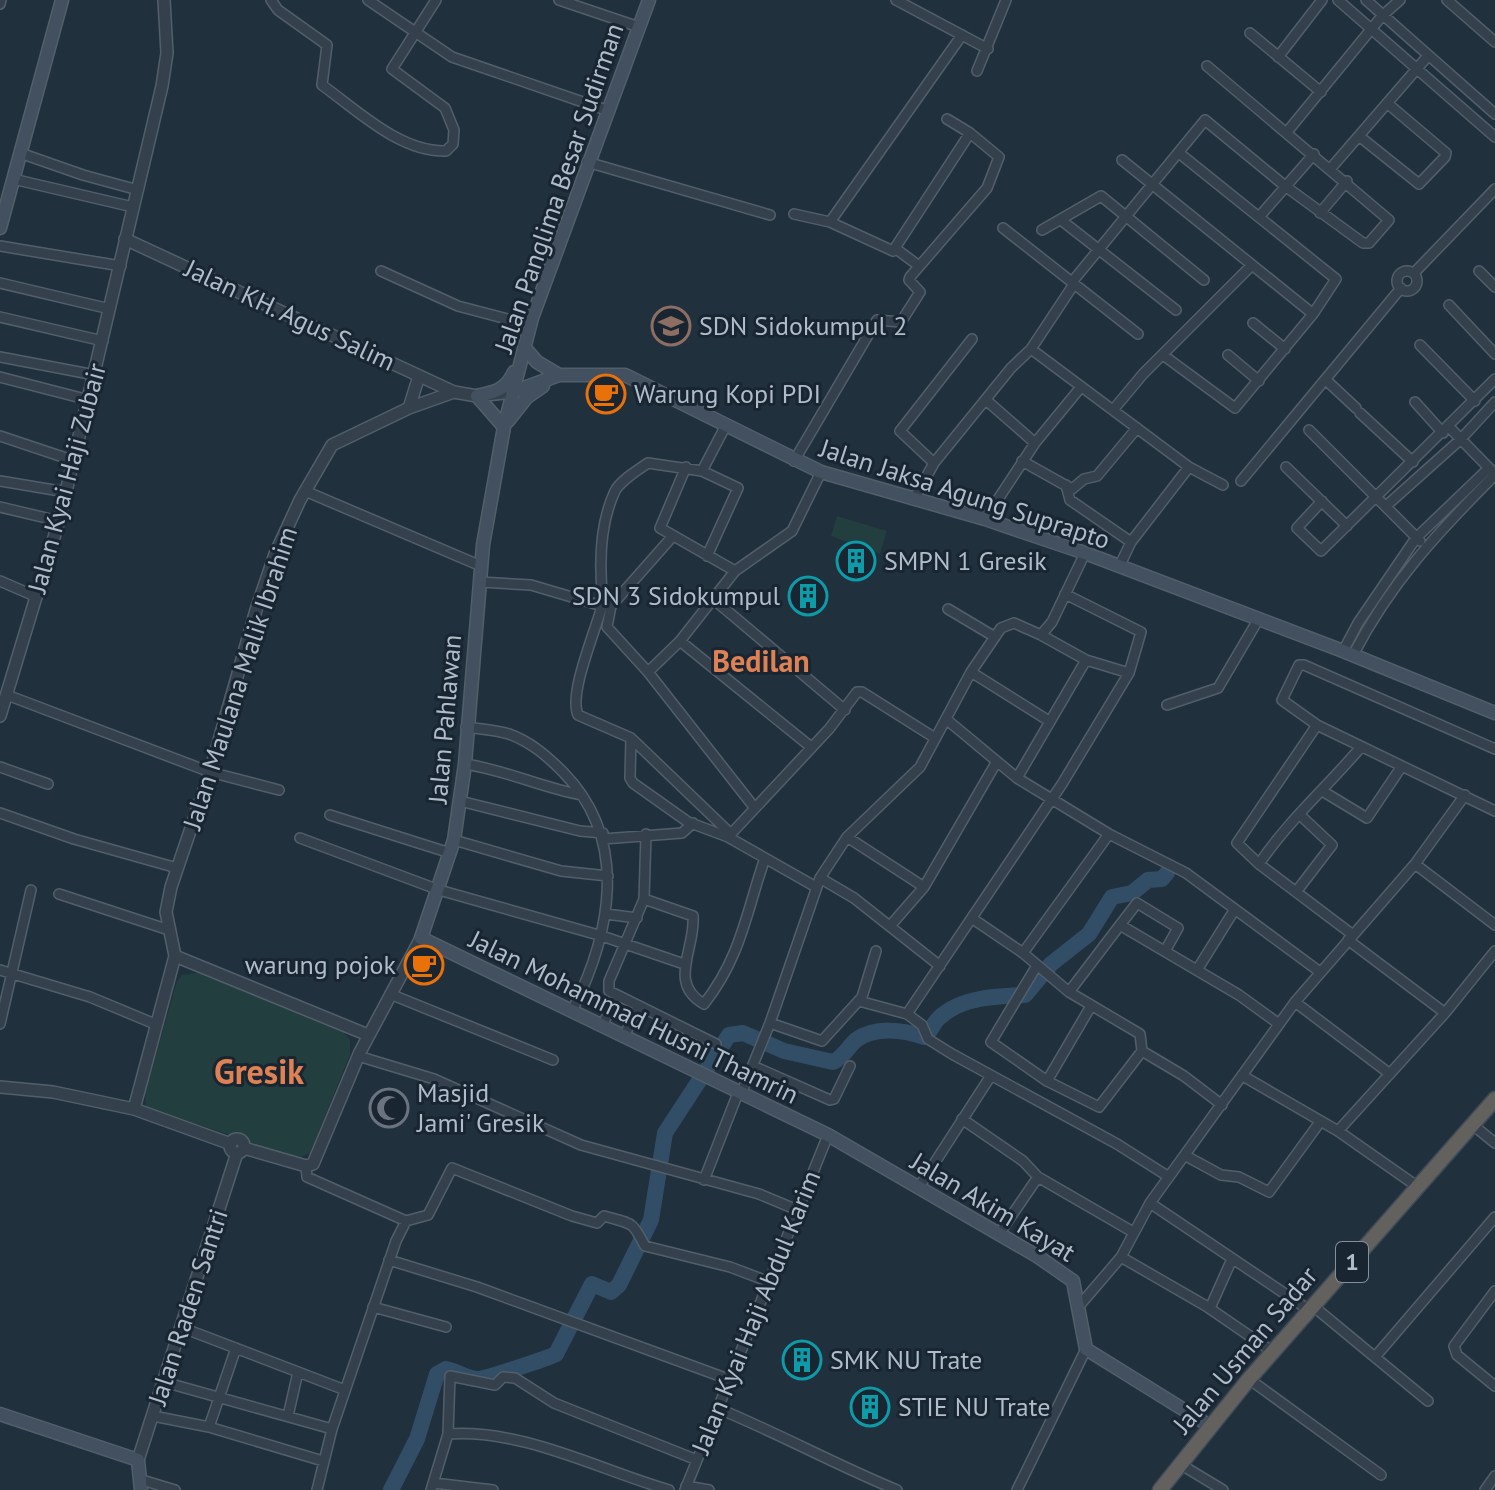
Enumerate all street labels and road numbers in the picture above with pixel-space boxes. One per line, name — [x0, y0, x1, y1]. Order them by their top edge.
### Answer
street label: Jalan Panglima Besar Sudirman — [486, 19, 630, 358]
street label: Jalan KH. Agus Salim — [179, 251, 401, 378]
street label: Jalan Kyai Haji Zubair — [20, 359, 113, 597]
street label: Jalan Jaksa Agung Suprapto — [815, 431, 1114, 556]
street label: Jalan Maulana Malik Ibrahim — [175, 522, 304, 834]
street label: Jalan Pahlawan — [421, 633, 468, 806]
street label: Jalan Mohammad Husni Thamrin — [463, 922, 804, 1111]
street label: Jalan Akim Kayat — [904, 1144, 1082, 1269]
street label: Jalan Kyai Haji Abdul Karim — [683, 1165, 828, 1459]
street label: Jalan Raden Santri — [140, 1205, 235, 1410]
road number: 1 — [1336, 1242, 1368, 1282]
street label: Jalan Usman Sadar — [1165, 1259, 1324, 1441]

